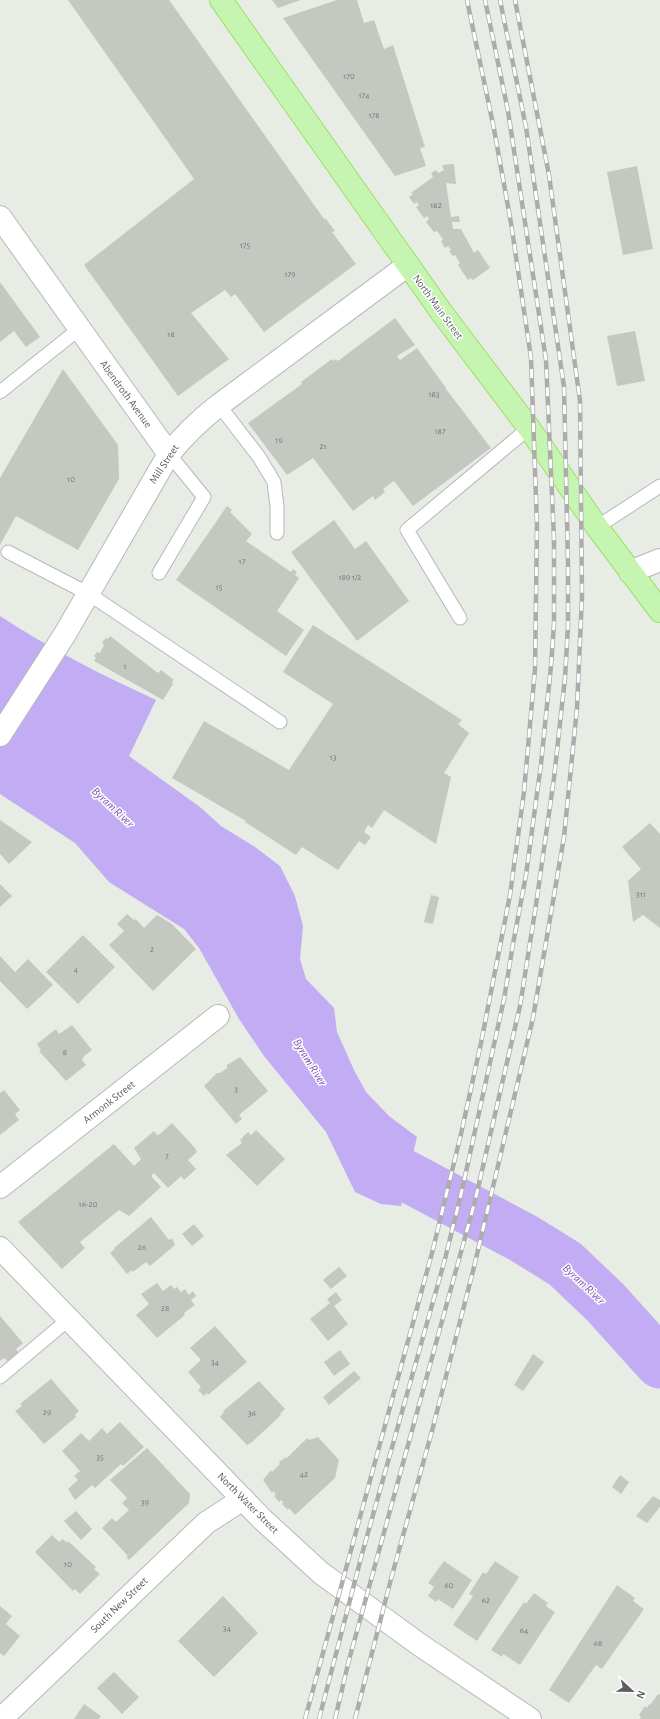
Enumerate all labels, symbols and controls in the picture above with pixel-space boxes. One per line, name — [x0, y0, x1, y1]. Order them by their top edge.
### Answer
house number: 170 — [343, 72, 355, 81]
house number: 174 — [358, 91, 370, 100]
house number: 178 — [368, 111, 380, 120]
house number: 182 — [430, 201, 442, 210]
house number: 175 — [240, 241, 251, 250]
house number: 179 — [284, 270, 296, 279]
street label: North Main Street — [411, 273, 465, 342]
house number: 18 — [167, 330, 175, 339]
street label: Abendroth Avenue — [98, 358, 154, 430]
house number: 183 — [428, 390, 440, 399]
house number: 187 — [434, 427, 446, 436]
house number: 19 — [275, 436, 283, 445]
street label: Mill Street — [147, 442, 181, 486]
house number: 21 — [319, 442, 327, 451]
house number: 10 — [67, 475, 75, 484]
house number: 17 — [239, 557, 246, 566]
house number: 189 1/2 — [339, 573, 361, 582]
house number: 15 — [216, 583, 223, 592]
house number: 1 — [123, 662, 127, 671]
house number: 13 — [330, 753, 337, 762]
water label: Byram River — [90, 785, 137, 830]
house number: 311 — [636, 890, 646, 899]
house number: 2 — [150, 945, 154, 954]
house number: 4 — [74, 965, 79, 974]
water label: Byram River — [291, 1037, 330, 1088]
house number: 8 — [63, 1048, 67, 1057]
street label: Armonk Street — [81, 1078, 137, 1126]
house number: 3 — [234, 1085, 238, 1094]
house number: 7 — [165, 1152, 169, 1161]
house number: 16-20 — [79, 1200, 98, 1209]
house number: 26 — [138, 1243, 146, 1252]
water label: Byram River — [561, 1262, 608, 1307]
house number: 28 — [161, 1304, 169, 1313]
house number: 34 — [211, 1358, 220, 1367]
house number: 29 — [43, 1408, 51, 1417]
house number: 36 — [248, 1409, 256, 1418]
house number: 35 — [96, 1453, 104, 1462]
street label: North Water Street — [215, 1470, 281, 1536]
house number: 42 — [300, 1470, 308, 1479]
house number: 39 — [141, 1498, 149, 1507]
house number: 10 — [64, 1560, 72, 1569]
street label: South New Street — [88, 1575, 150, 1635]
house number: 60 — [445, 1581, 454, 1590]
house number: 62 — [482, 1596, 490, 1605]
house number: 34 — [223, 1624, 232, 1633]
house number: 64 — [520, 1626, 529, 1635]
house number: 68 — [594, 1639, 602, 1648]
north arrow — [612, 1671, 652, 1711]
text: N — [634, 1689, 647, 1700]

